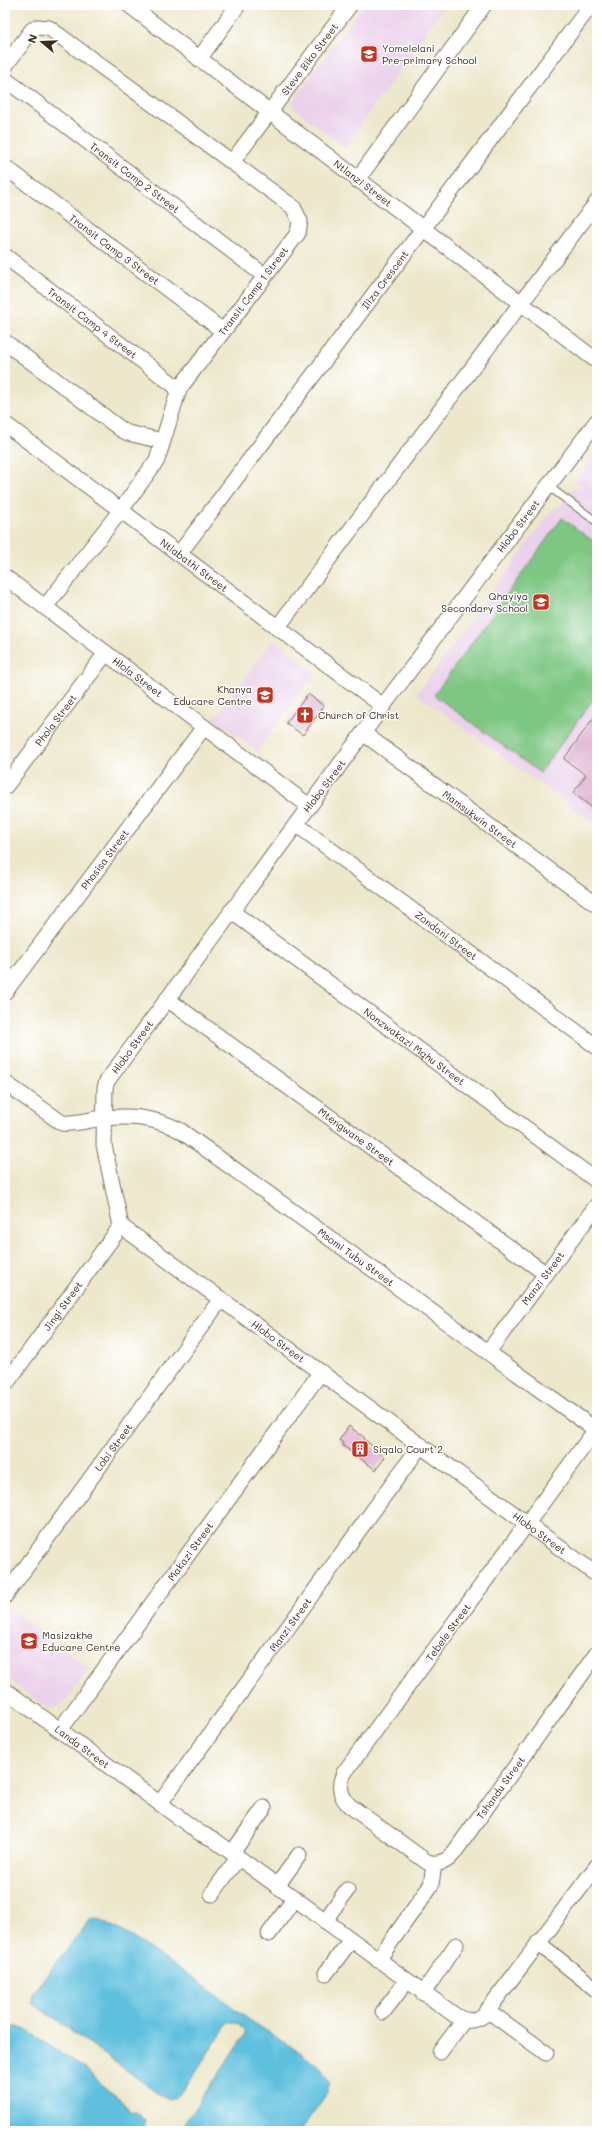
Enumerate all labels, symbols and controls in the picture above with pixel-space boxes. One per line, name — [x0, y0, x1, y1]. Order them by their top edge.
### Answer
street label: Steve Biko Street — [278, 20, 341, 98]
north arrow — [22, 22, 62, 62]
text: N — [24, 32, 41, 45]
place label: Yomelelani Pre-primary School — [382, 41, 477, 67]
school or university icon: Yomelelani Pre-primary School — [359, 44, 379, 64]
street label: Transit Camp 2 Street — [87, 139, 183, 216]
street label: Ntlanzi Street — [331, 156, 395, 210]
street label: Transit Camp 3 Street — [66, 211, 162, 288]
street label: Transit Camp 1 Street — [215, 244, 291, 338]
street label: Iliza Crescent — [358, 247, 412, 312]
street label: Transit Camp 4 Street — [45, 284, 140, 362]
street label: Hlobo Street — [493, 497, 543, 555]
street label: Ntlabathi Street — [157, 535, 231, 595]
place label: Qhayiya Secondary School — [441, 589, 528, 615]
school or university icon: Qhayiya Secondary School — [531, 592, 551, 612]
street label: Hlola Street — [110, 653, 166, 700]
place label: Khanya Educare Centre — [173, 682, 252, 708]
school or university icon: Khanya Educare Centre — [255, 685, 275, 705]
street label: Phola Street — [31, 691, 80, 749]
church icon: Church of Christ — [295, 705, 315, 725]
place label: Church of Christ — [318, 708, 399, 722]
street label: Hlobo Street — [299, 757, 349, 815]
street label: Mamsukwin Street — [440, 787, 520, 851]
street label: Phosisa Street — [78, 826, 132, 892]
street label: Zondani Street — [412, 908, 480, 963]
street label: Nonzwakazi Mqhu Street — [361, 1004, 468, 1088]
street label: Hlobo Street — [108, 1017, 156, 1077]
street label: Mtengwane Street — [316, 1104, 397, 1169]
street label: Msomi Tubu Street — [315, 1225, 397, 1289]
street label: Manzi Street — [518, 1248, 567, 1308]
street label: Jingi Street — [40, 1278, 86, 1333]
street label: Hlobo Street — [249, 1317, 308, 1366]
street label: Lobi Street — [91, 1421, 135, 1474]
building icon: Siqalo Court 2 — [350, 1439, 370, 1459]
place label: Siqalo Court 2 — [373, 1442, 443, 1456]
street label: Hlobo Street — [510, 1509, 569, 1557]
street label: Makazi Street — [164, 1519, 216, 1584]
street label: Manzi Street — [266, 1595, 315, 1654]
street label: Tebele Street — [422, 1600, 474, 1664]
place label: Masizakhe Educare Centre — [42, 1628, 121, 1654]
school or university icon: Masizakhe Educare Centre — [19, 1631, 39, 1651]
street label: Landa Street — [52, 1722, 113, 1772]
street label: Tshandu Street — [473, 1753, 528, 1822]

